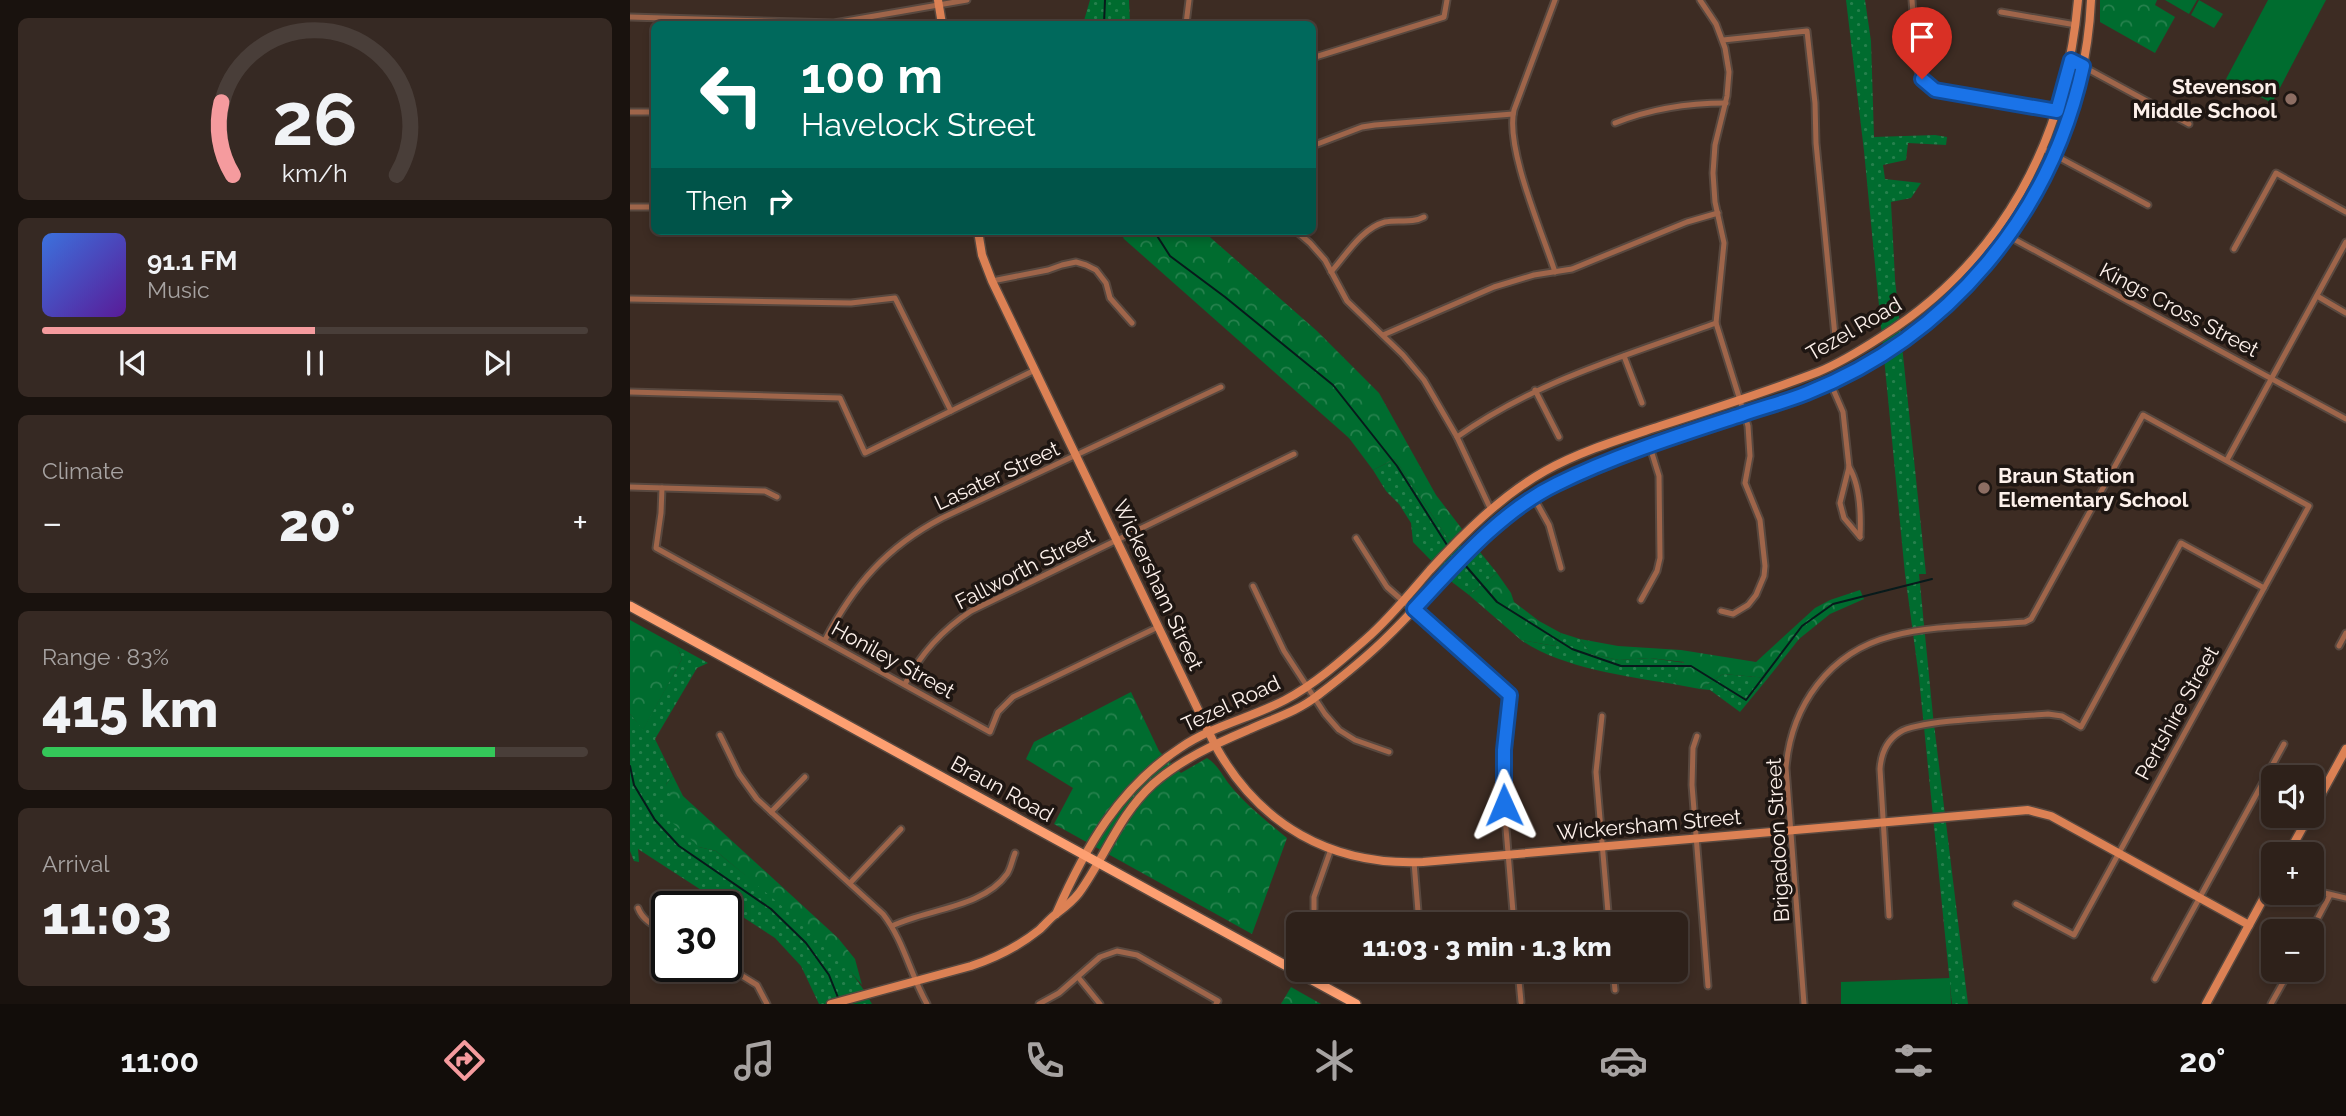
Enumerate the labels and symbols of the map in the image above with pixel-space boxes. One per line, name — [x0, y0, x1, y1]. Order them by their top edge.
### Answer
pin — [1892, 7, 1952, 79]
place label: Stevenson Middle School — [2133, 74, 2277, 123]
marker: Stevenson Middle School — [2283, 91, 2299, 107]
street label: Kings Cross Street — [2095, 257, 2263, 362]
street label: Tezel Road — [1802, 291, 1906, 366]
street label: Lasater Street — [930, 436, 1063, 515]
place label: Braun Station Elementary School — [1998, 463, 2189, 512]
marker: Braun Station Elementary School — [1976, 480, 1992, 496]
street label: Wickersham Street — [1108, 496, 1209, 674]
street label: Fallworth Street — [951, 523, 1099, 614]
street label: Honiley Street — [827, 615, 959, 704]
street label: Pertshire Street — [2129, 641, 2224, 784]
street label: Tezel Road — [1178, 670, 1284, 737]
street label: Braun Road — [947, 750, 1058, 827]
street label: Brigadoon Street — [1761, 757, 1794, 923]
position arrow — [1467, 768, 1541, 842]
street label: Wickersham Street — [1556, 804, 1742, 845]
speed limit sign: 30 — [651, 891, 742, 982]

